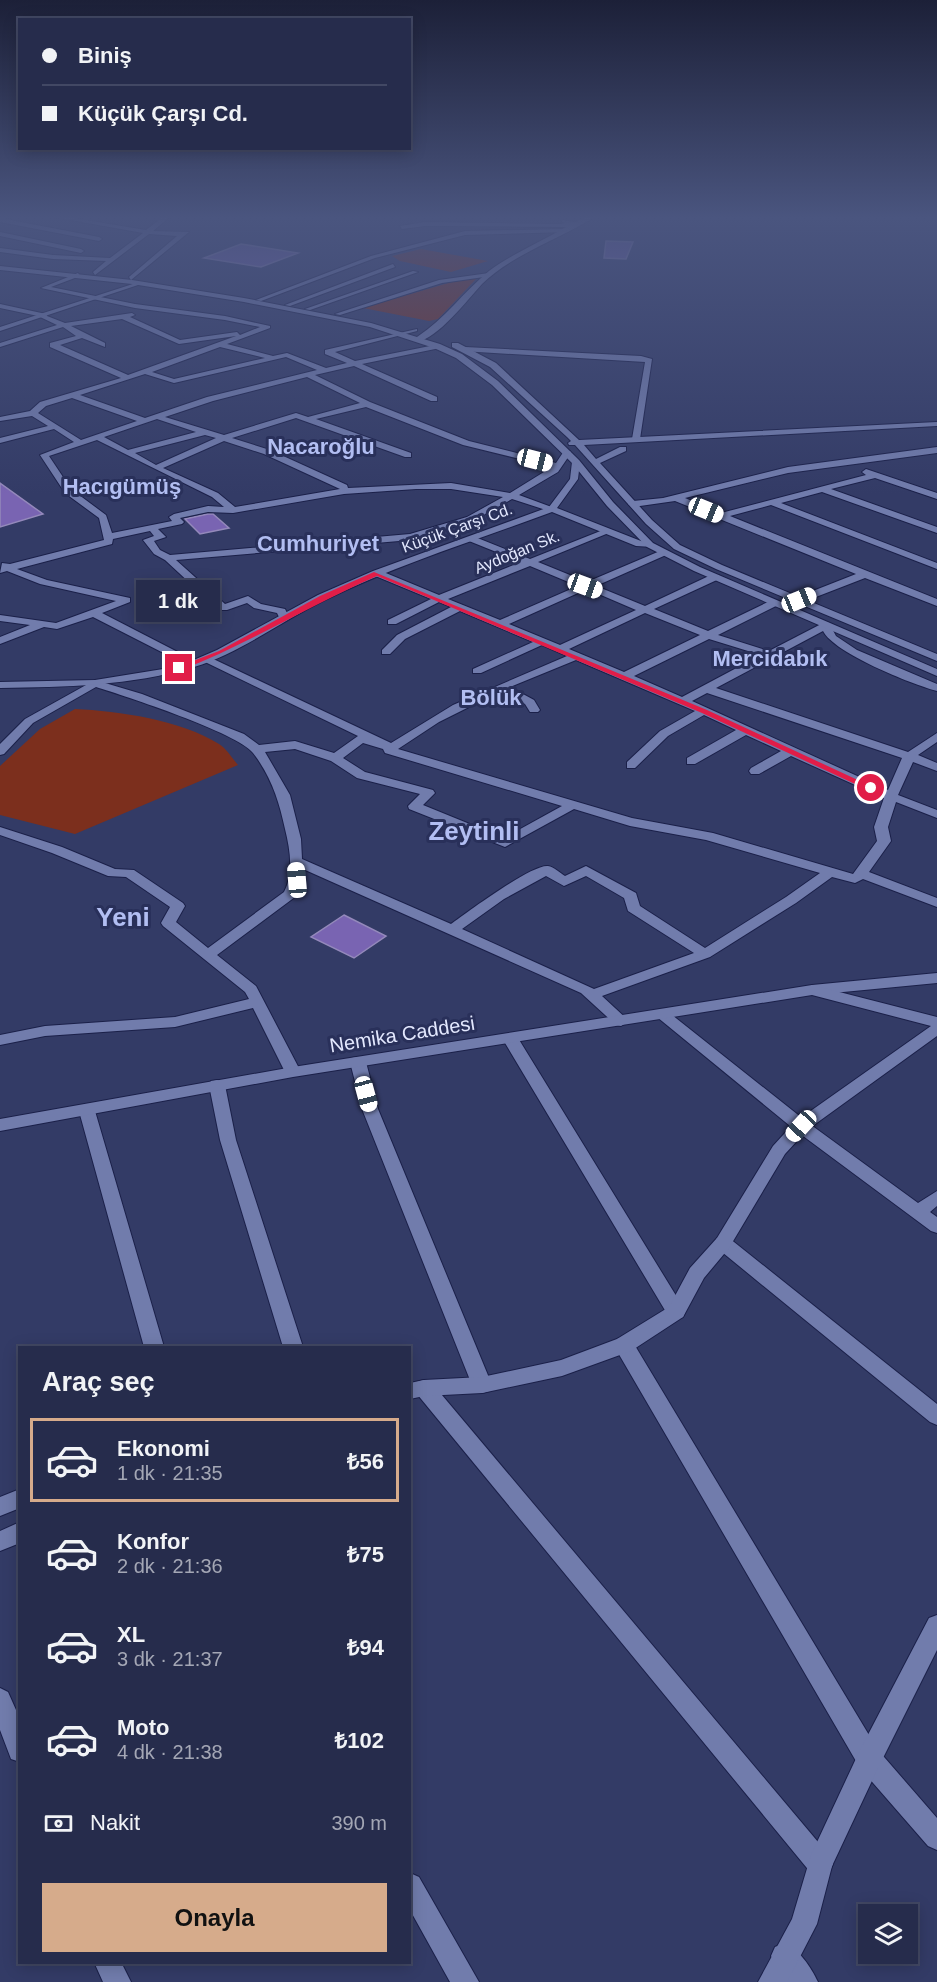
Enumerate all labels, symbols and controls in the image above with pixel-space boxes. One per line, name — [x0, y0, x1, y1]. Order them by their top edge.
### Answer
text: Biniş — [78, 43, 132, 68]
text: Küçük Çarşı Cd. — [78, 101, 248, 126]
district label: Nacaroğlu — [267, 434, 375, 459]
car — [515, 447, 555, 473]
district label: Hacıgümüş — [63, 474, 181, 499]
car — [686, 495, 726, 525]
street label: Küçük Çarşı Cd. — [399, 500, 515, 556]
street label: Aydoğan Sk. — [472, 527, 562, 577]
district label: Cumhuriyet — [257, 531, 380, 556]
car — [565, 571, 605, 601]
callout: 1 dk — [137, 581, 221, 623]
car — [779, 585, 819, 615]
text: 1 dk — [158, 590, 198, 612]
district label: Mercidabık — [713, 646, 828, 671]
route end — [165, 654, 192, 681]
district label: Bölük — [460, 685, 522, 710]
route start — [857, 774, 884, 801]
district label: Zeytinli — [428, 816, 520, 846]
car — [286, 861, 308, 899]
district label: Yeni — [96, 902, 150, 932]
street label: Nemika Caddesi — [328, 1012, 476, 1056]
car — [353, 1074, 379, 1114]
car — [782, 1107, 820, 1145]
text: Araç seç — [42, 1367, 155, 1397]
icon: car — [45, 1433, 99, 1487]
text: Ekonomi — [117, 1436, 210, 1461]
text: ₺56 — [347, 1449, 384, 1474]
text: 1 dk · 21:35 — [117, 1462, 223, 1484]
icon: car — [45, 1526, 99, 1580]
text: Konfor — [117, 1529, 189, 1554]
text: ₺75 — [347, 1542, 384, 1567]
text: 2 dk · 21:36 — [117, 1555, 223, 1577]
icon: car — [45, 1619, 99, 1673]
text: XL — [117, 1622, 145, 1647]
text: ₺94 — [347, 1635, 384, 1660]
text: 3 dk · 21:37 — [117, 1648, 223, 1670]
icon: car — [45, 1712, 99, 1766]
text: Moto — [117, 1715, 170, 1740]
text: ₺102 — [335, 1728, 384, 1753]
text: 4 dk · 21:38 — [117, 1741, 223, 1763]
icon: cash — [42, 1807, 75, 1840]
text: Nakit — [90, 1810, 140, 1835]
text: 390 m — [331, 1812, 387, 1834]
button: Onayla — [42, 1883, 387, 1952]
map controls — [858, 1904, 918, 1964]
button: layers — [858, 1904, 918, 1964]

